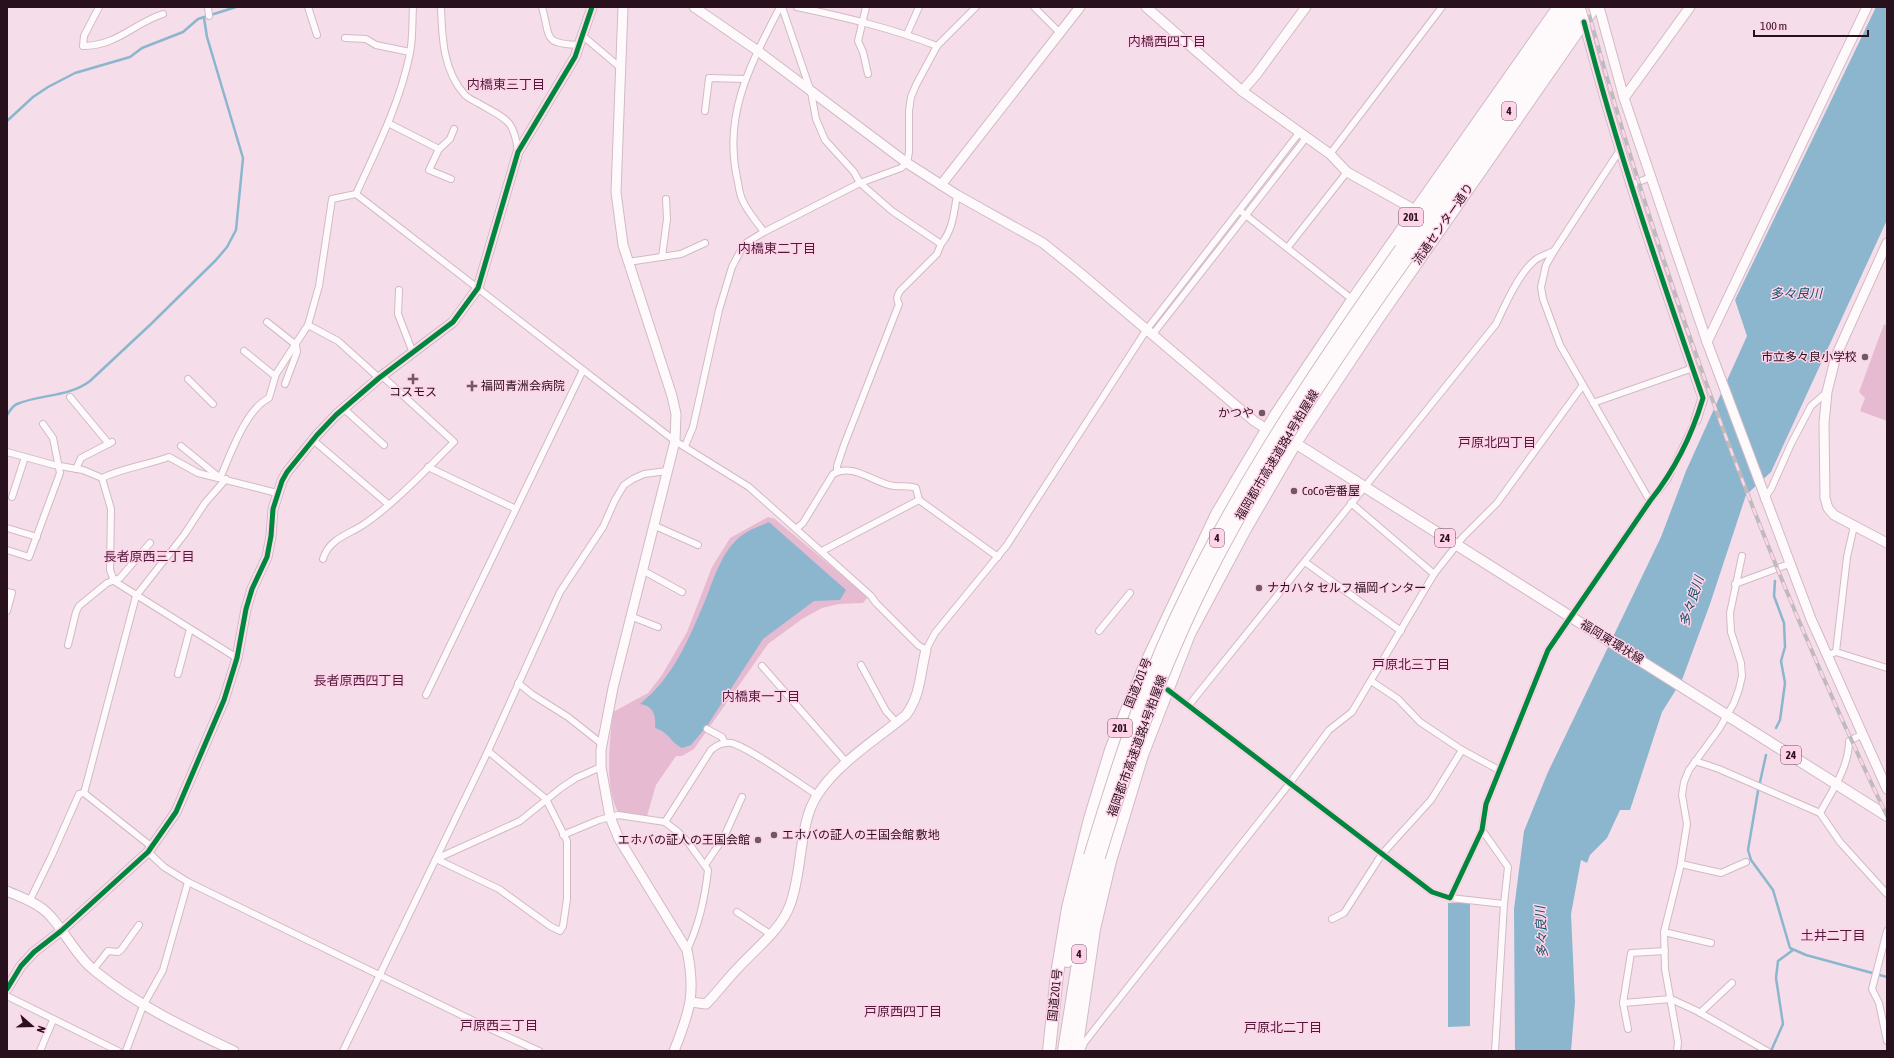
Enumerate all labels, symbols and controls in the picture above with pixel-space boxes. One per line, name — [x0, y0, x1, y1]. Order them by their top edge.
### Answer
scale bar — [1754, 12, 1868, 38]
text: 100 m — [1760, 19, 1787, 33]
district label: 内橋西四丁目 — [1128, 34, 1206, 49]
district label: 内橋東三丁目 — [467, 77, 545, 92]
road number: 4 — [1502, 102, 1516, 120]
street label: 流通センター通り — [1410, 181, 1476, 267]
road number: 201 — [1399, 208, 1423, 226]
district label: 内橋東二丁目 — [738, 241, 816, 256]
water label: 多々良川 — [1770, 286, 1824, 301]
place label: 市立多々良小学校 — [1761, 350, 1857, 364]
marker: 市立多々良小学校 — [1860, 352, 1870, 362]
marker: コスモス — [408, 374, 418, 384]
place label: 福岡青洲会病院 — [481, 379, 565, 393]
marker: 福岡青洲会病院 — [466, 380, 478, 392]
place label: コスモス — [389, 385, 437, 399]
street label: 福岡都市高速道路4号粕屋線 — [1232, 387, 1322, 523]
place label: かつや — [1218, 406, 1254, 420]
marker: かつや — [1257, 408, 1267, 418]
district label: 戸原北四丁目 — [1458, 435, 1536, 450]
place label: CoCo壱番屋 — [1302, 484, 1360, 498]
marker: CoCo壱番屋 — [1289, 486, 1299, 496]
road number: 4 — [1210, 529, 1224, 547]
road number: 24 — [1435, 529, 1455, 547]
district label: 長者原西三丁目 — [103, 549, 195, 564]
water label: 多々良川 — [1676, 572, 1707, 628]
place label: ナカハタ セルフ 福岡インター — [1267, 581, 1426, 595]
marker: ナカハタ セルフ 福岡インター — [1254, 583, 1264, 593]
street label: 福岡東環状線 — [1578, 617, 1646, 667]
street label: 国道201号 — [1122, 656, 1154, 710]
district label: 戸原北三丁目 — [1372, 657, 1450, 672]
district label: 長者原西四丁目 — [313, 673, 405, 688]
street label: 福岡都市高速道路4号粕屋線 — [1105, 673, 1169, 819]
district label: 内橋東一丁目 — [722, 689, 800, 704]
road number: 201 — [1108, 719, 1132, 737]
road number: 24 — [1781, 746, 1801, 764]
place label: エホバの証人の王国会館 敷地 — [782, 828, 940, 842]
marker: エホバの証人の王国会館 敷地 — [769, 830, 779, 840]
place label: エホバの証人の王国会館 — [618, 833, 750, 847]
marker: エホバの証人の王国会館 — [753, 835, 763, 845]
water label: 多々良川 — [1533, 904, 1550, 958]
district label: 土井二丁目 — [1800, 928, 1866, 943]
road number: 4 — [1072, 945, 1086, 963]
street label: 国道201号 — [1045, 968, 1065, 1022]
district label: 戸原西四丁目 — [864, 1004, 942, 1019]
north arrow — [12, 1006, 52, 1046]
district label: 戸原西三丁目 — [460, 1018, 538, 1033]
district label: 戸原北二丁目 — [1244, 1020, 1322, 1035]
text: N — [35, 1024, 48, 1035]

